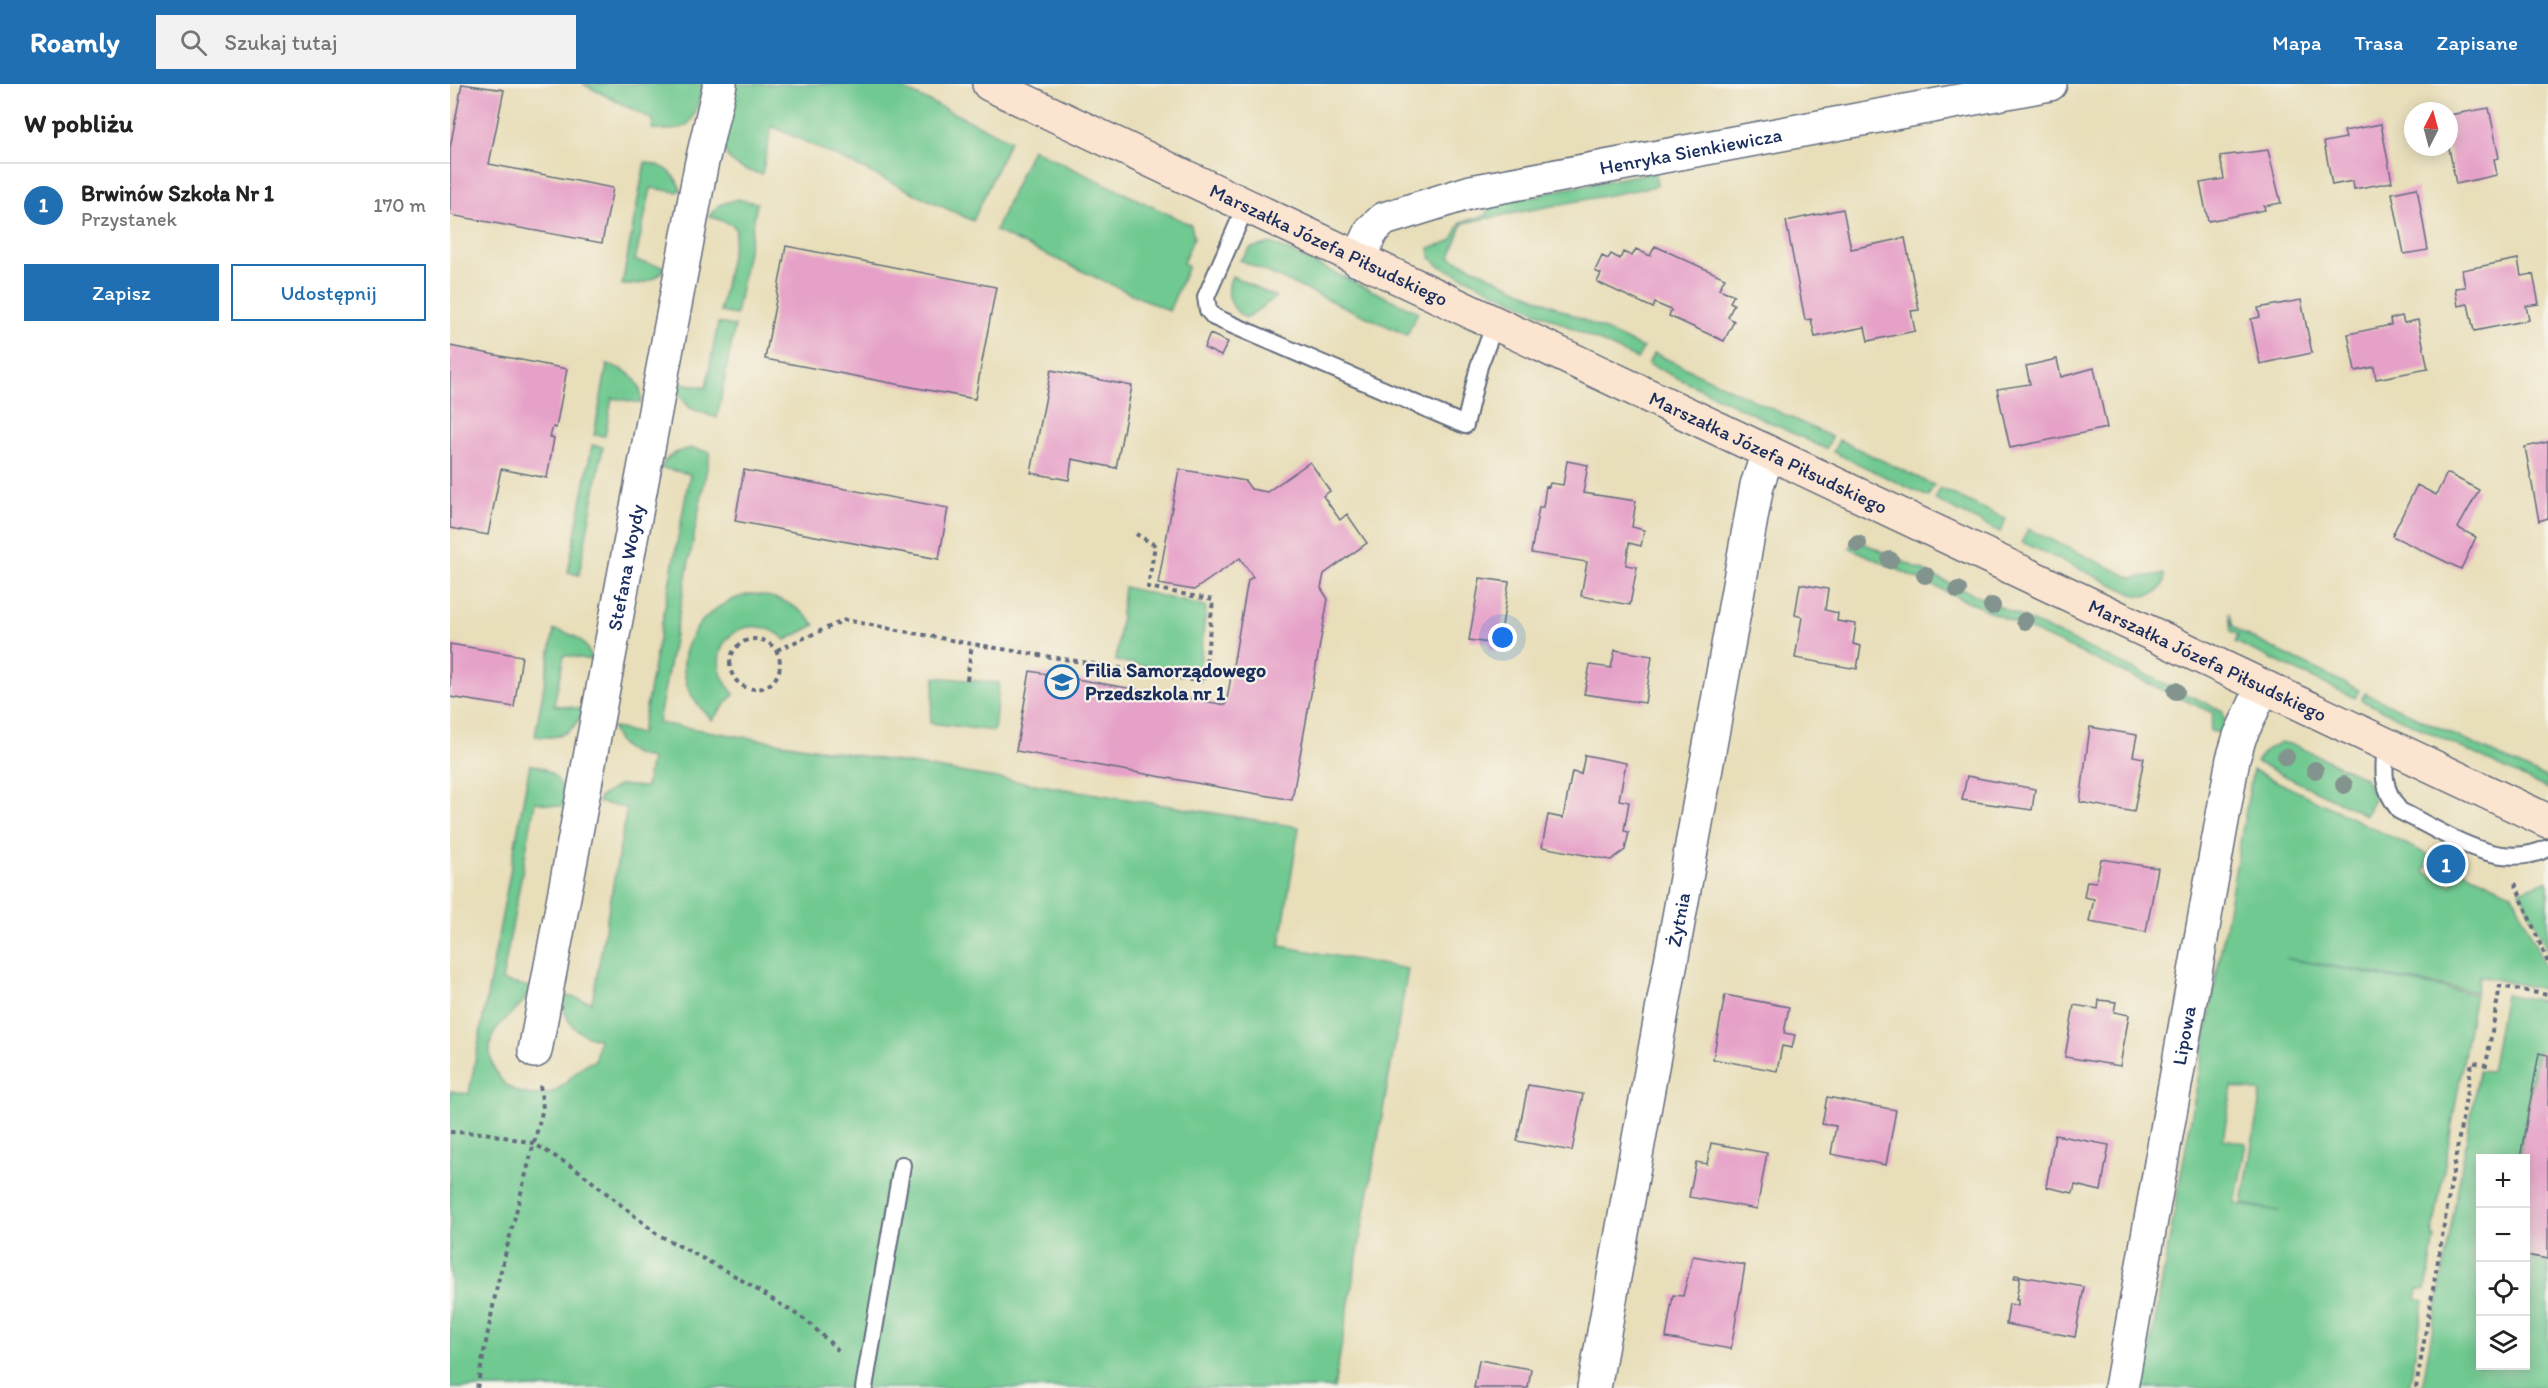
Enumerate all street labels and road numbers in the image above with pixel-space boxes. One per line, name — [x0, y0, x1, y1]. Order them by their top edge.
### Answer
street label: Henryka Sienkiewicza — [1598, 122, 1784, 180]
street label: Marszałka Józefa Piłsudskiego — [1206, 178, 1452, 311]
street label: Marszałka Józefa Piłsudskiego — [1645, 386, 1891, 519]
street label: Stefana Woydy — [602, 502, 649, 633]
street label: Marszałka Józefa Piłsudskiego — [2085, 594, 2331, 727]
street label: Żytnia — [1662, 890, 1695, 949]
street label: Lipowa — [2167, 1003, 2201, 1067]

